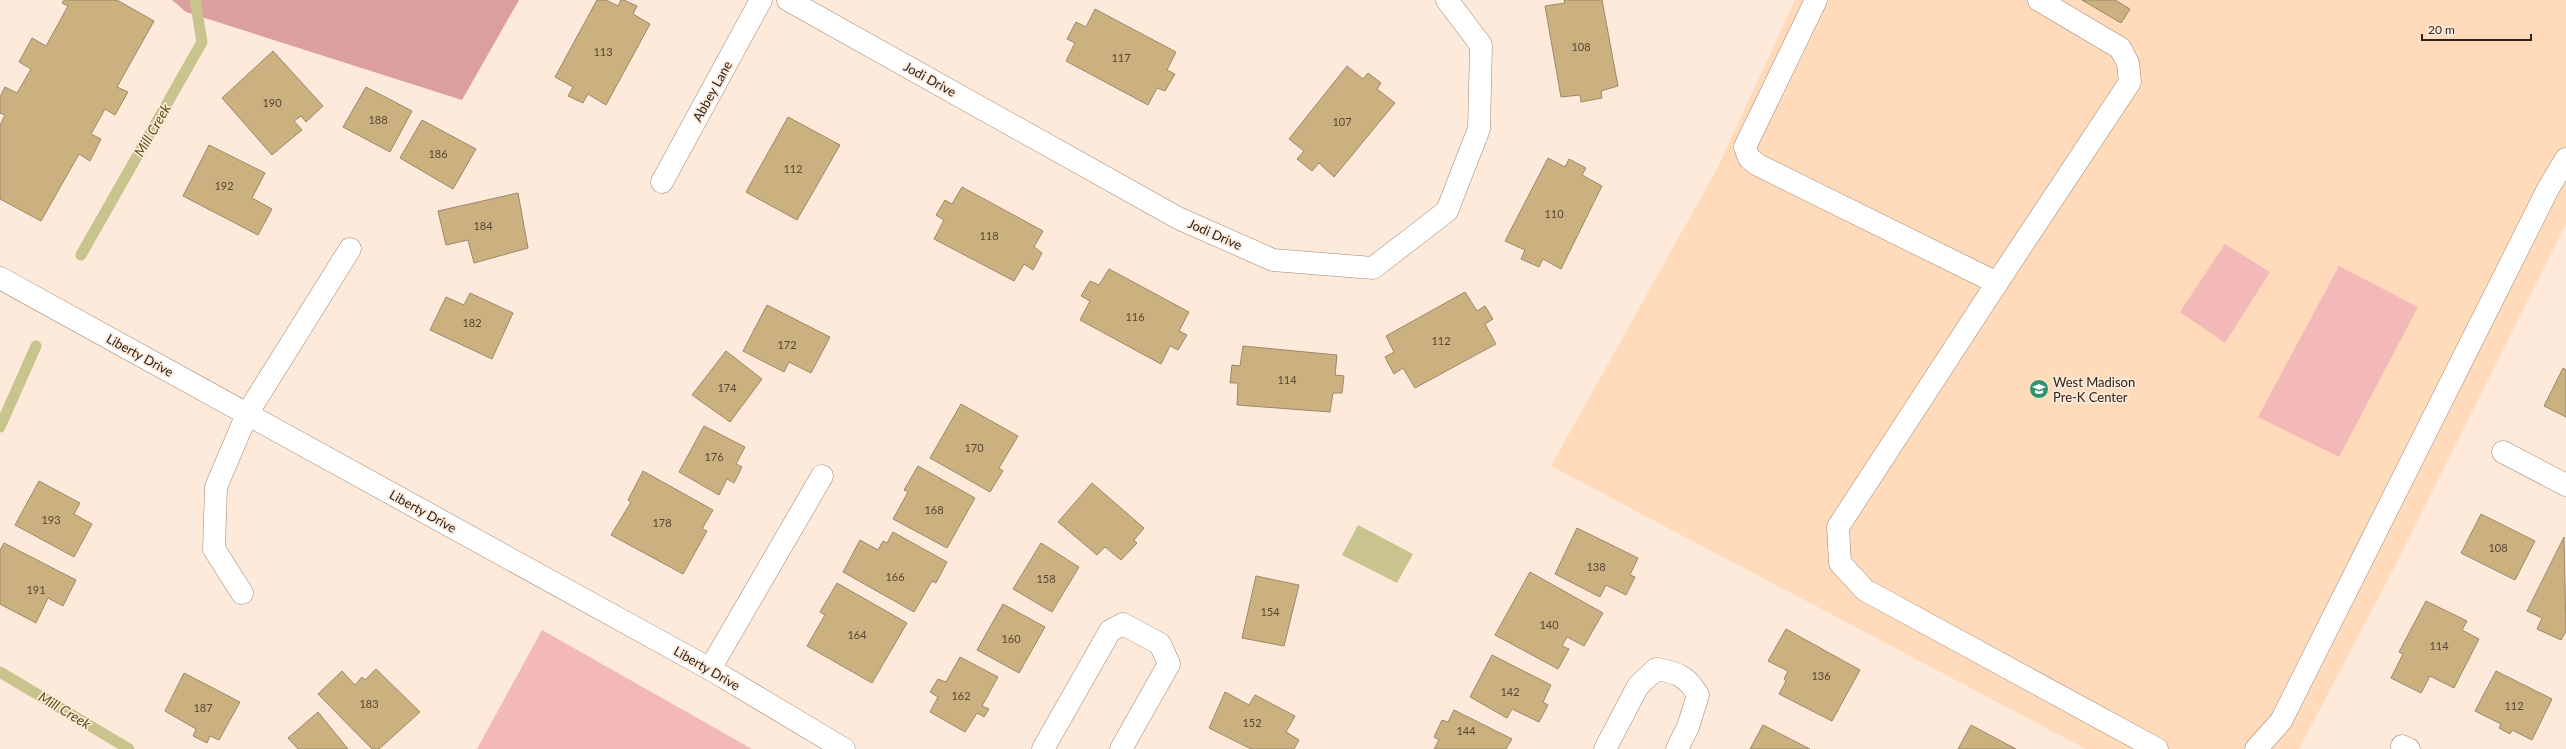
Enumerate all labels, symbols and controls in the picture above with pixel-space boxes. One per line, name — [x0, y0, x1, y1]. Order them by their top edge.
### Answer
scale bar — [2422, 16, 2531, 42]
text: 20 m — [2428, 22, 2455, 37]
house number: 108 — [1571, 40, 1591, 53]
house number: 113 — [593, 45, 613, 58]
house number: 117 — [1111, 51, 1131, 64]
street label: Abbey Lane — [689, 58, 735, 124]
street label: Jodi Drive — [901, 58, 959, 100]
house number: 190 — [262, 96, 282, 109]
water label: Mill Creek — [130, 100, 174, 159]
house number: 188 — [368, 113, 388, 126]
house number: 107 — [1332, 115, 1352, 128]
house number: 186 — [428, 147, 448, 160]
house number: 112 — [783, 162, 803, 175]
house number: 192 — [214, 179, 234, 192]
house number: 110 — [1544, 207, 1564, 220]
street label: Jodi Drive — [1186, 215, 1245, 253]
house number: 184 — [473, 219, 493, 232]
house number: 118 — [979, 229, 999, 242]
house number: 116 — [1125, 310, 1145, 323]
house number: 182 — [462, 316, 482, 329]
street label: Liberty Drive — [104, 330, 176, 380]
house number: 112 — [1431, 334, 1451, 347]
house number: 172 — [777, 338, 797, 351]
house number: 114 — [1277, 373, 1297, 386]
place label: West Madison Pre-K Center — [2053, 374, 2135, 405]
school or university icon: West Madison Pre-K Center — [2028, 378, 2050, 400]
house number: 174 — [717, 381, 737, 394]
house number: 170 — [964, 441, 984, 454]
house number: 176 — [704, 450, 724, 463]
street label: Liberty Drive — [387, 486, 459, 536]
house number: 168 — [924, 503, 944, 516]
house number: 193 — [41, 513, 61, 526]
house number: 178 — [652, 516, 672, 529]
house number: 108 — [2488, 541, 2508, 554]
house number: 138 — [1586, 560, 1606, 573]
house number: 166 — [885, 570, 905, 583]
house number: 158 — [1036, 572, 1056, 585]
house number: 191 — [26, 583, 46, 596]
house number: 154 — [1260, 605, 1280, 618]
house number: 140 — [1539, 618, 1559, 631]
house number: 164 — [847, 628, 867, 641]
house number: 160 — [1001, 632, 1021, 645]
house number: 114 — [2429, 639, 2449, 652]
street label: Liberty Drive — [671, 643, 743, 694]
house number: 136 — [1811, 669, 1831, 682]
house number: 142 — [1500, 685, 1520, 698]
water label: Mill Creek — [36, 688, 95, 732]
house number: 162 — [951, 689, 971, 702]
house number: 183 — [359, 697, 379, 710]
house number: 112 — [2504, 699, 2524, 712]
house number: 187 — [193, 701, 213, 714]
house number: 152 — [1242, 716, 1262, 729]
house number: 144 — [1456, 724, 1476, 737]

